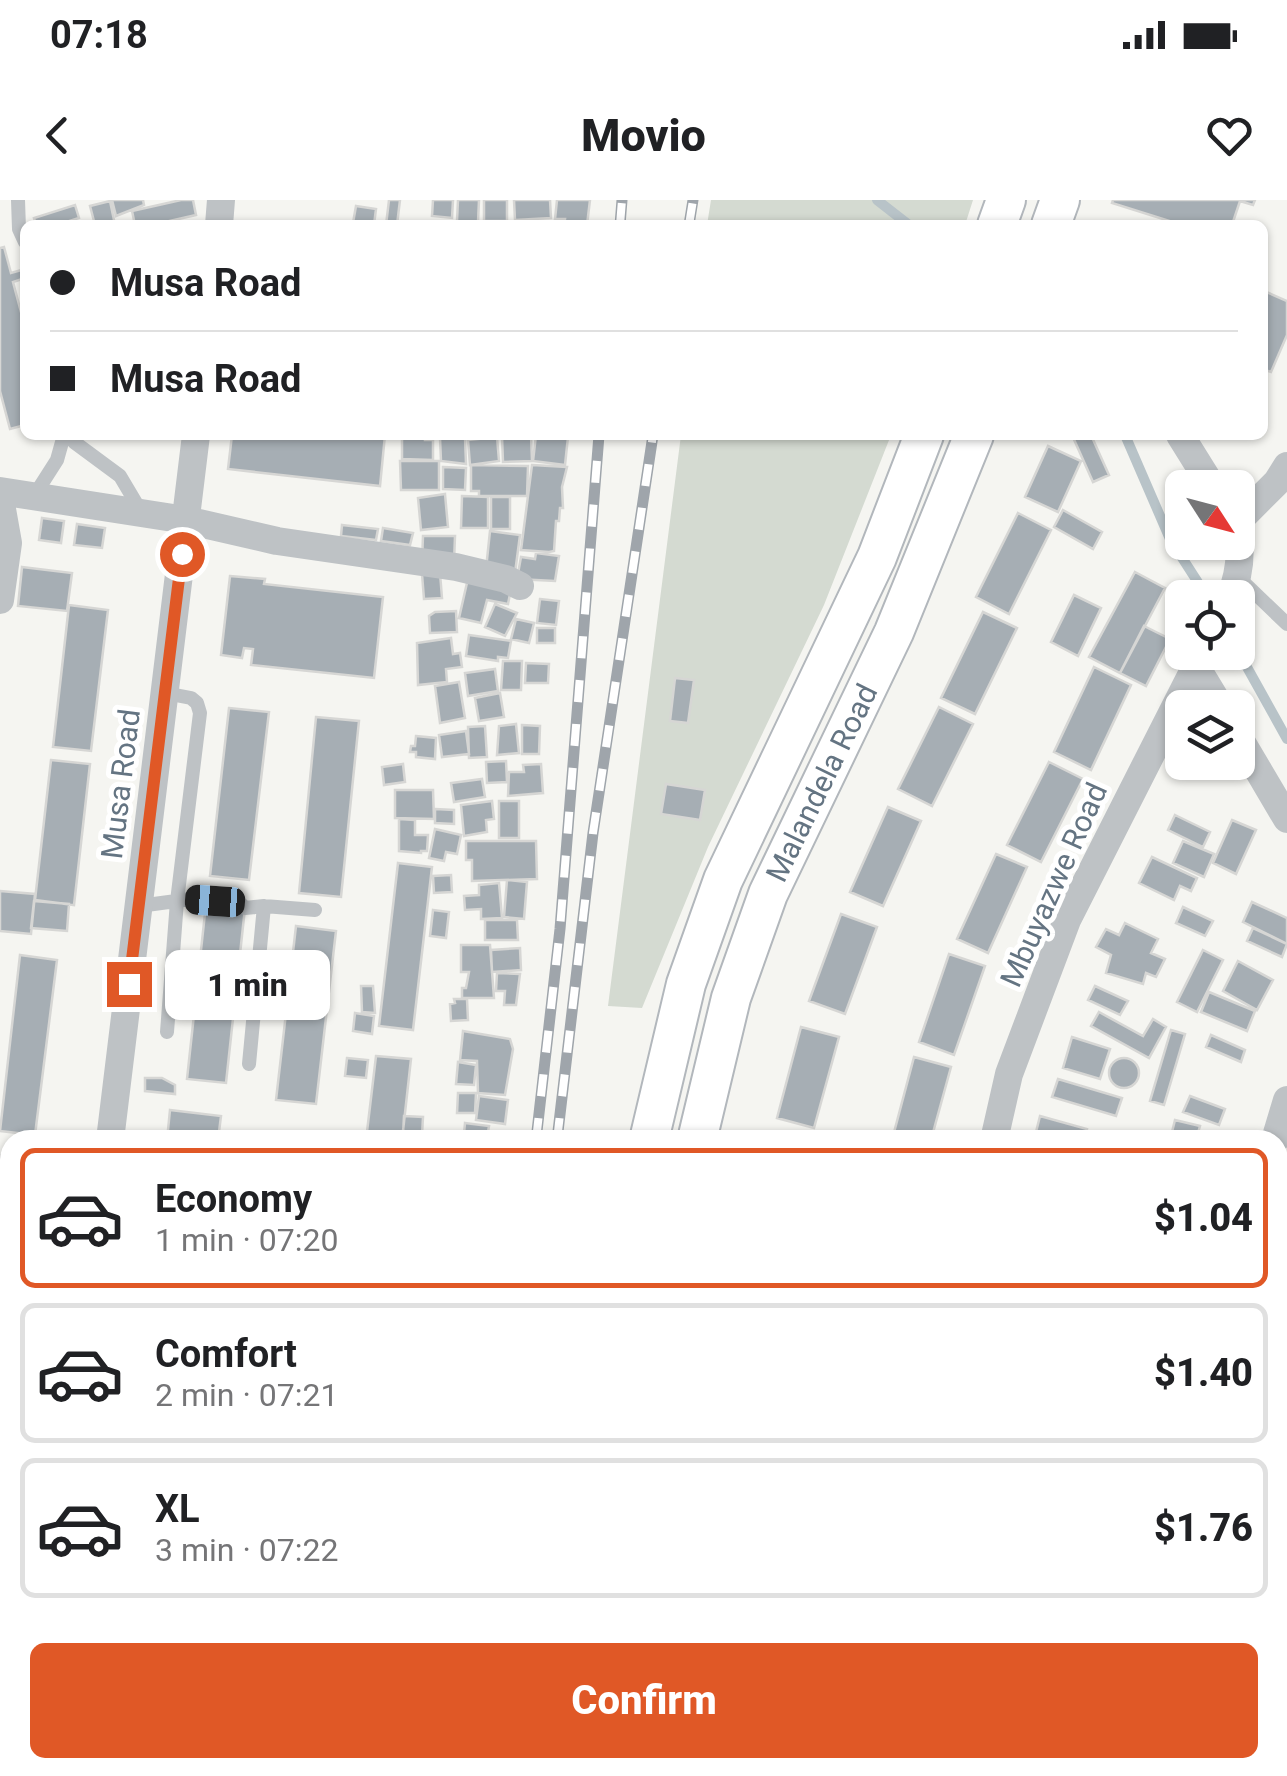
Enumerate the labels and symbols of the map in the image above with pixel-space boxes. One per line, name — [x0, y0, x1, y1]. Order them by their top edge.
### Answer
north arrow — [1165, 470, 1255, 560]
route start — [160, 532, 205, 577]
street label: Malandela Road — [759, 678, 884, 887]
street label: Musa Road — [94, 707, 147, 861]
street label: Mbuyazwe Road — [993, 777, 1114, 992]
car — [184, 884, 246, 918]
callout: 1 min — [164, 949, 329, 1019]
route end — [107, 962, 152, 1007]

